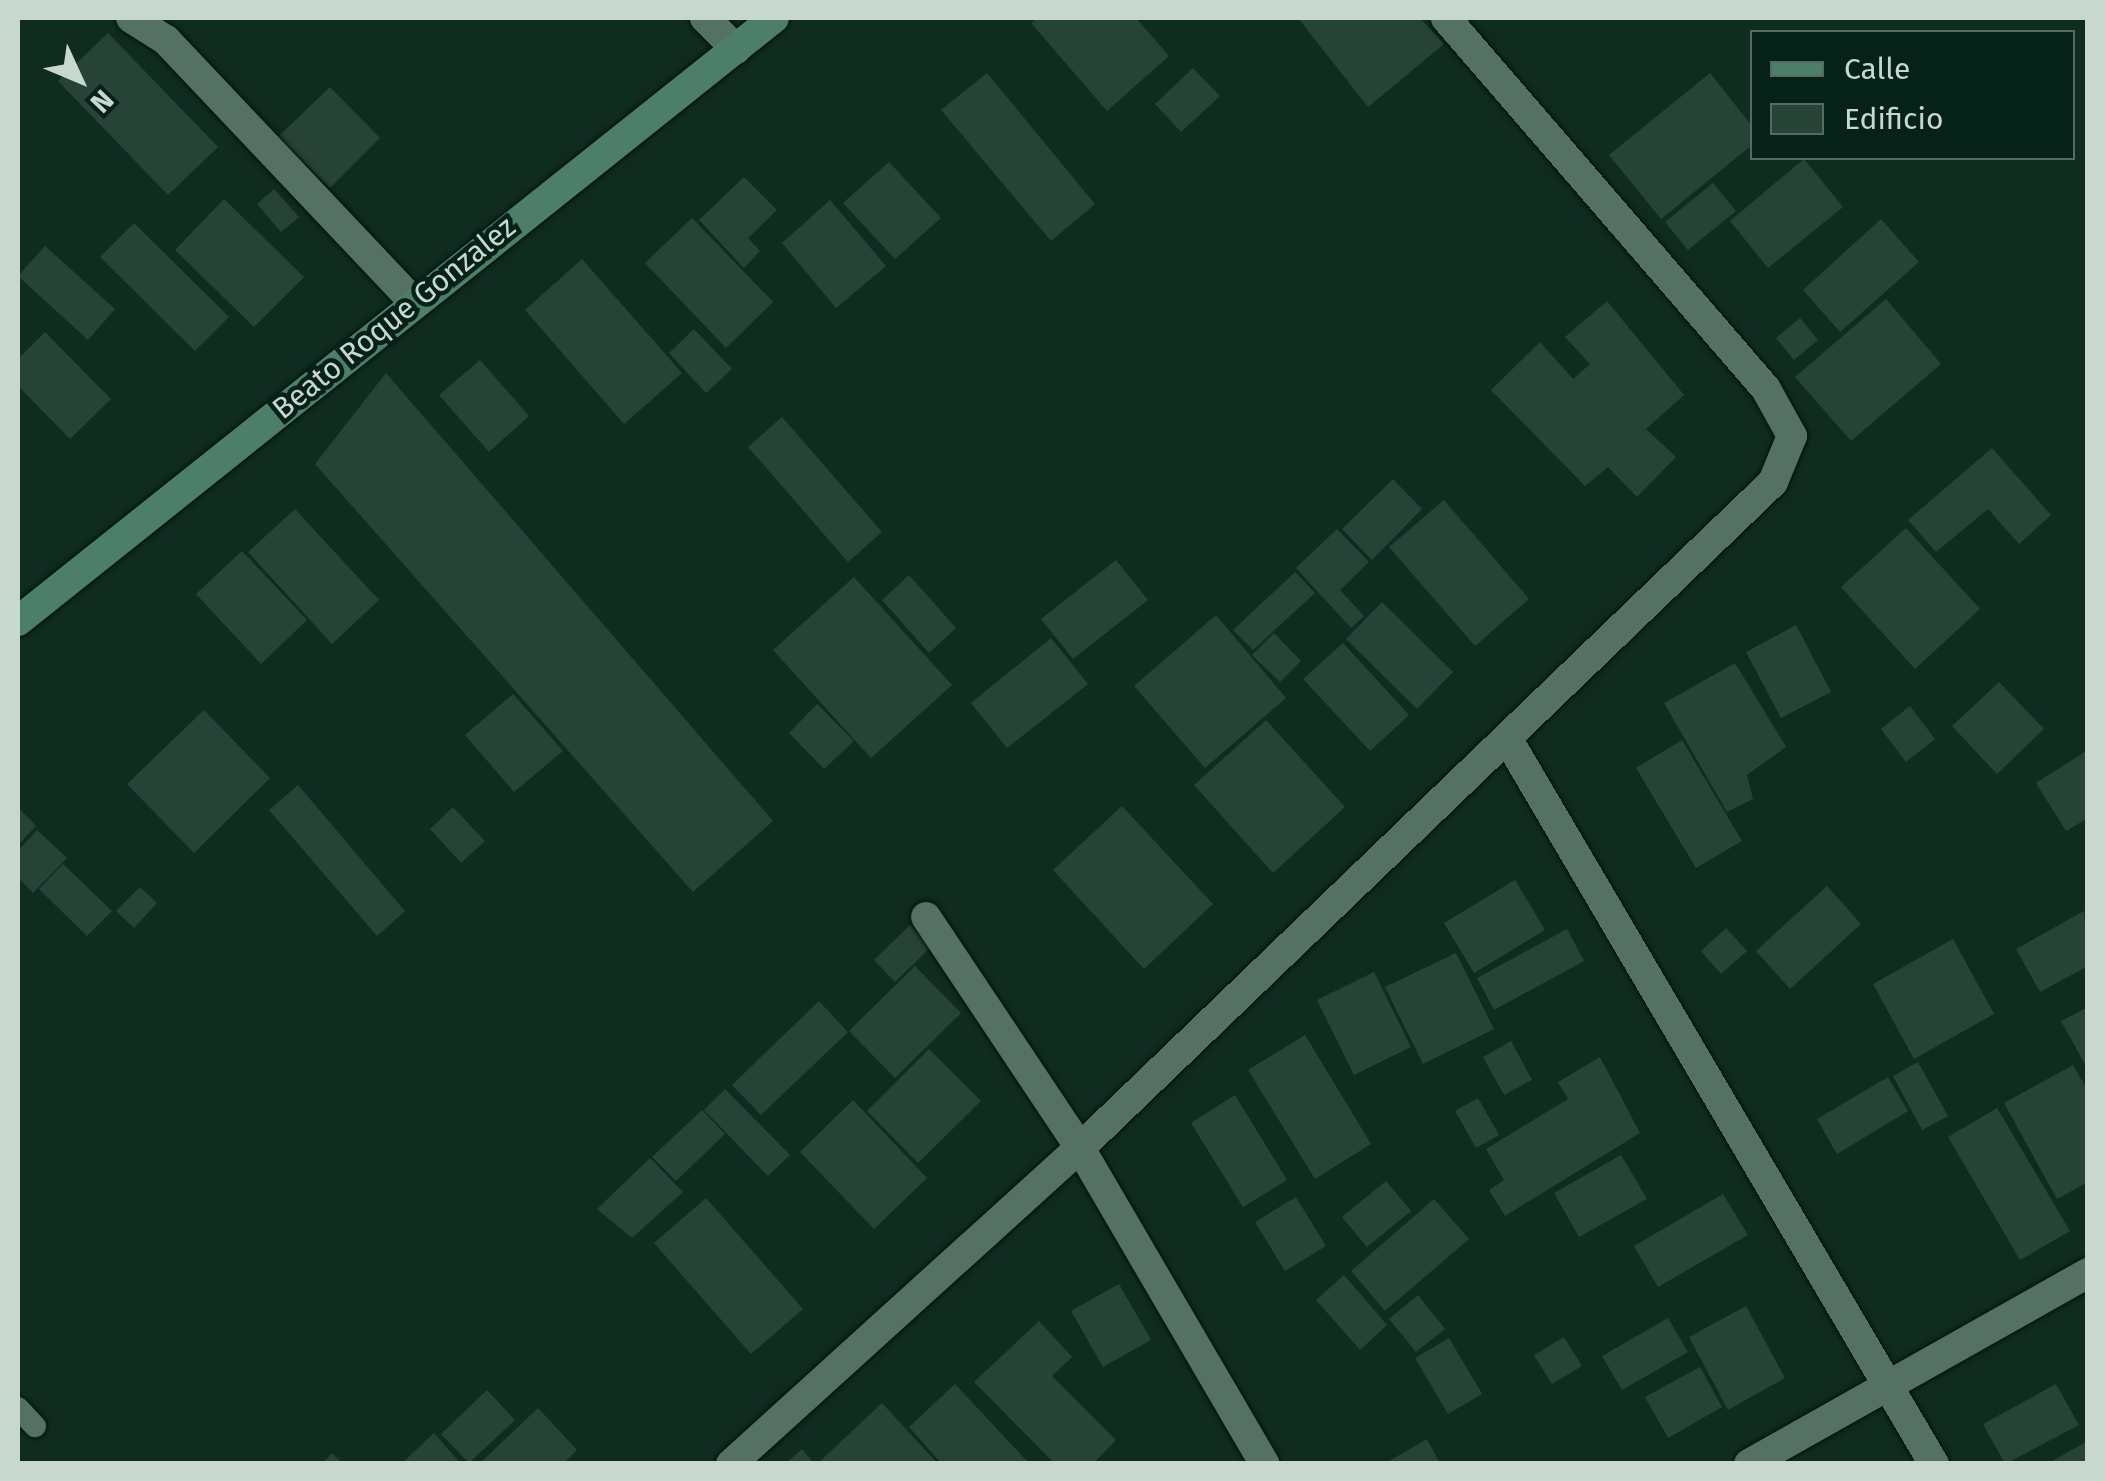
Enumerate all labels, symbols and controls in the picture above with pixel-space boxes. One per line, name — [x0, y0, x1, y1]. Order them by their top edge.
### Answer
north arrow — [30, 30, 130, 130]
legend — [1750, 30, 2075, 160]
text: Calle — [1844, 51, 1910, 87]
text: N — [84, 83, 120, 119]
text: Edificio — [1844, 101, 1943, 137]
street label: Beato Roque Gonzalez — [265, 209, 523, 427]

